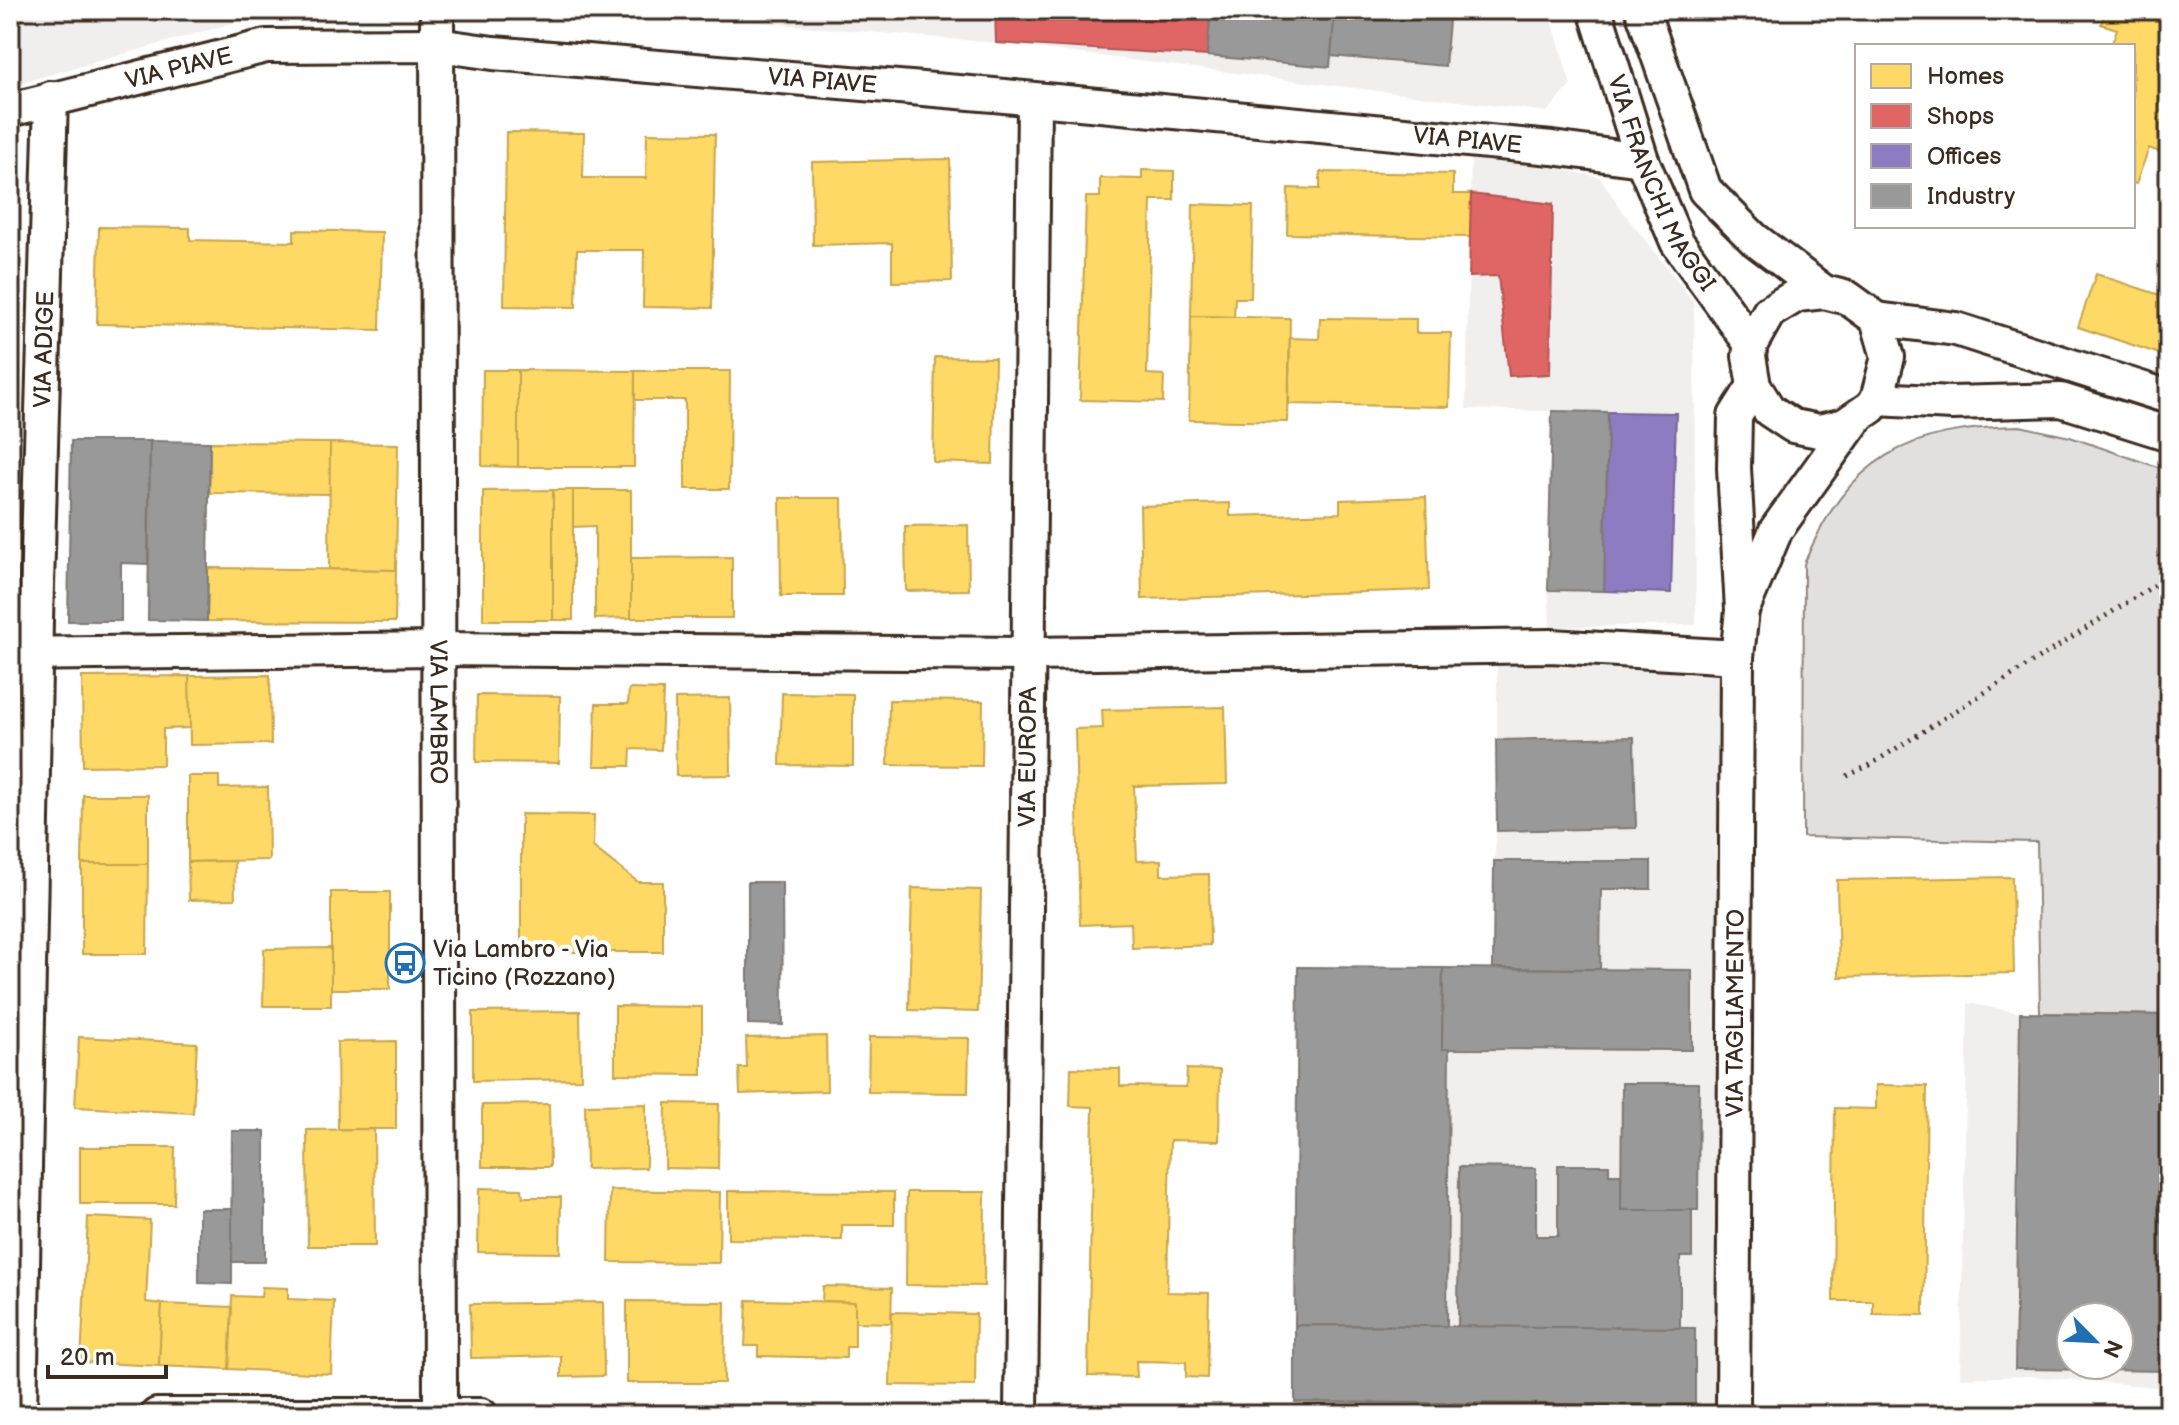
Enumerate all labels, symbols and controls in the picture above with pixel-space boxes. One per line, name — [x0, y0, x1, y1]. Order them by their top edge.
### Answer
street label: VIA PIAVE — [122, 40, 235, 95]
legend — [1855, 44, 2135, 228]
street label: VIA PIAVE — [767, 62, 878, 100]
text: Homes — [1927, 62, 2004, 91]
street label: VIA FRANCHI MAGGI — [1602, 71, 1722, 296]
text: Shops — [1927, 102, 1994, 131]
street label: VIA PIAVE — [1412, 120, 1523, 160]
text: Offices — [1927, 142, 2001, 171]
text: Industry — [1927, 182, 2015, 211]
street label: VIA ADIGE — [28, 290, 60, 408]
street label: VIA LAMBRO — [424, 640, 453, 784]
street label: VIA EUROPA — [1012, 686, 1043, 827]
street label: VIA TAGLIAMENTO — [1720, 909, 1750, 1117]
place label: Via Lambro - Via Ticino (Rozzano) — [433, 935, 616, 992]
bus stop icon: Via Lambro - Via Ticino (Rozzano) — [384, 942, 426, 984]
north arrow — [2055, 1301, 2135, 1381]
scale bar — [48, 1329, 166, 1379]
text: N — [2096, 1335, 2128, 1362]
text: 20 m — [60, 1343, 115, 1372]

